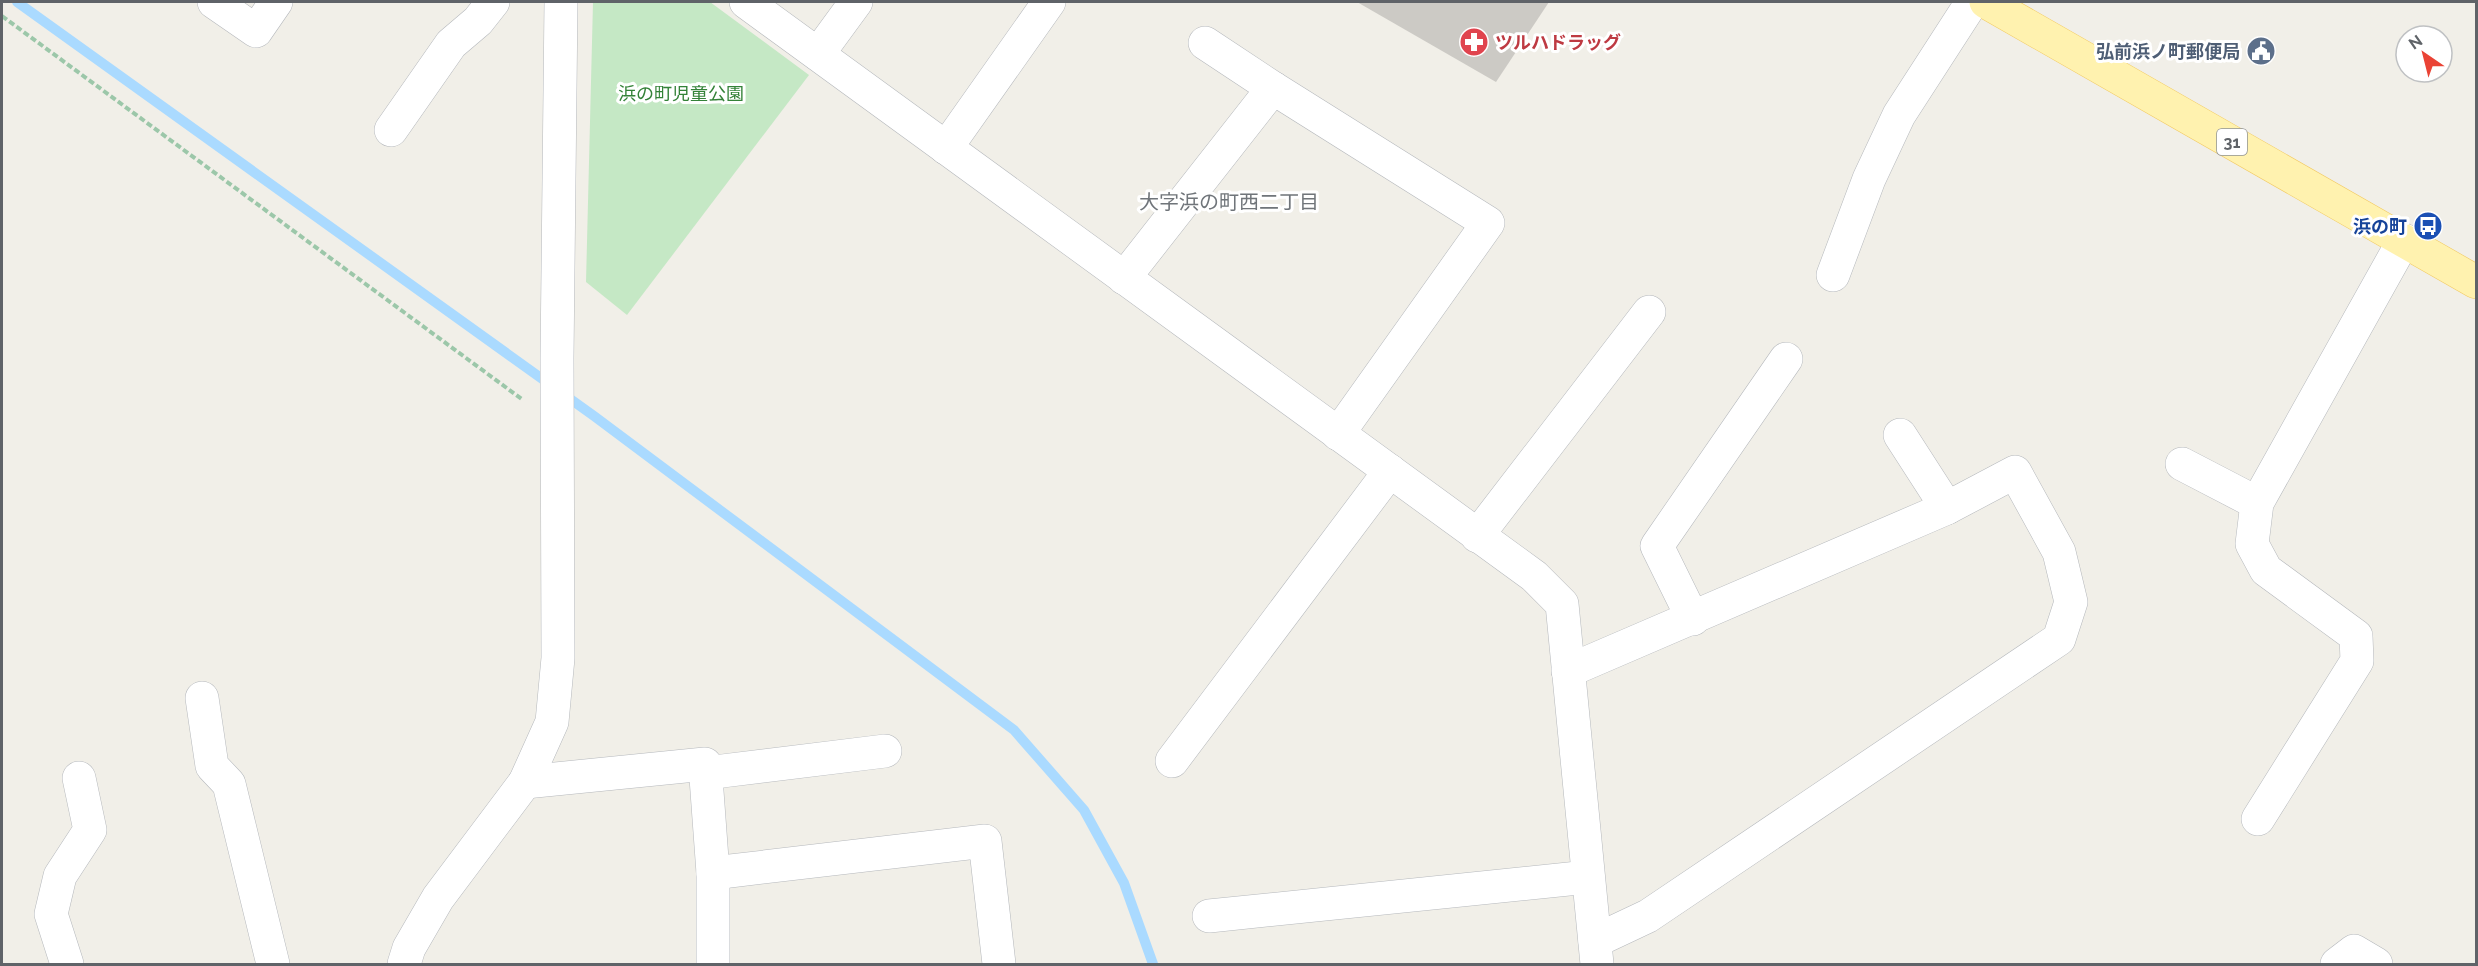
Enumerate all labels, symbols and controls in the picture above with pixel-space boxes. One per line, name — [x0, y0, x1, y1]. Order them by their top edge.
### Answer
north arrow — [2394, 24, 2454, 84]
pharmacy icon: ツルハドラッグ — [1458, 26, 1490, 58]
text: N — [2405, 31, 2426, 53]
place label: ツルハドラッグ — [1495, 32, 1621, 53]
public building icon: 弘前浜ノ町郵便局 — [2245, 35, 2277, 67]
place label: 弘前浜ノ町郵便局 — [2096, 41, 2240, 62]
park label: 浜の町児童公園 — [618, 83, 744, 104]
road number: 31 — [2217, 129, 2247, 155]
district label: 大字浜の町西二丁目 — [1139, 190, 1319, 214]
bus stop icon: 浜の町 — [2412, 210, 2444, 242]
place label: 浜の町 — [2353, 216, 2407, 237]

